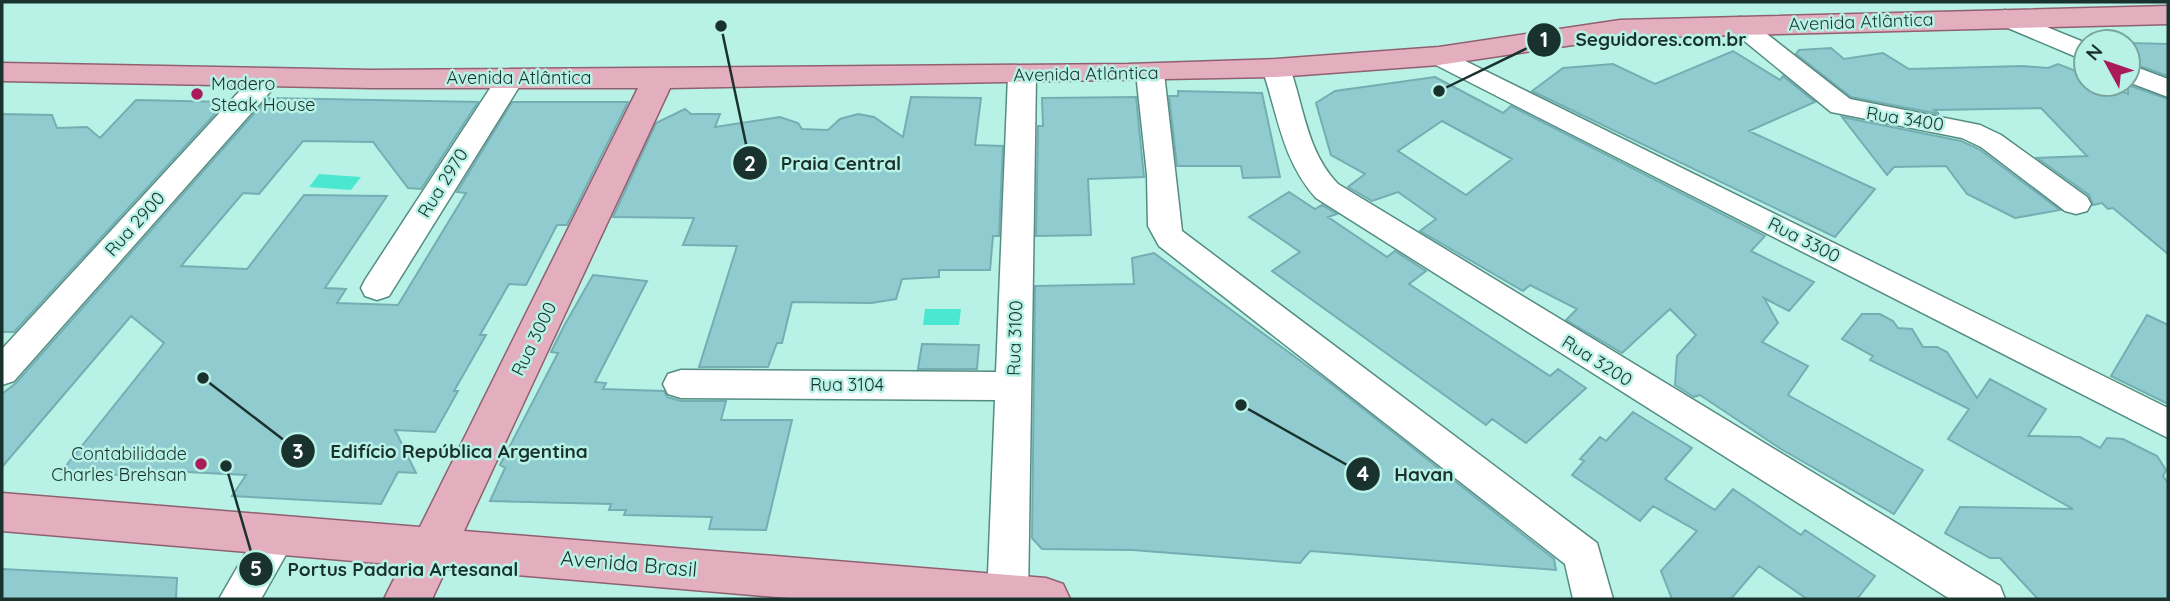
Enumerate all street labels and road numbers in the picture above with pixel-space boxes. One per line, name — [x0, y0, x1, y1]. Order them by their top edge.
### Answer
street label: Avenida Atlântica — [1788, 7, 1934, 36]
street label: Avenida Atlântica — [1013, 61, 1159, 86]
street label: Avenida Atlântica — [446, 66, 592, 89]
street label: Rua 3400 — [1865, 101, 1946, 136]
street label: Rua 2970 — [412, 144, 473, 222]
street label: Rua 2900 — [100, 186, 170, 261]
street label: Rua 3300 — [1764, 212, 1844, 268]
street label: Rua 3000 — [506, 298, 561, 380]
street label: Rua 3100 — [1002, 300, 1027, 376]
street label: Rua 3200 — [1558, 330, 1637, 391]
street label: Rua 3104 — [810, 373, 884, 396]
street label: Avenida Brasil — [560, 544, 699, 582]

